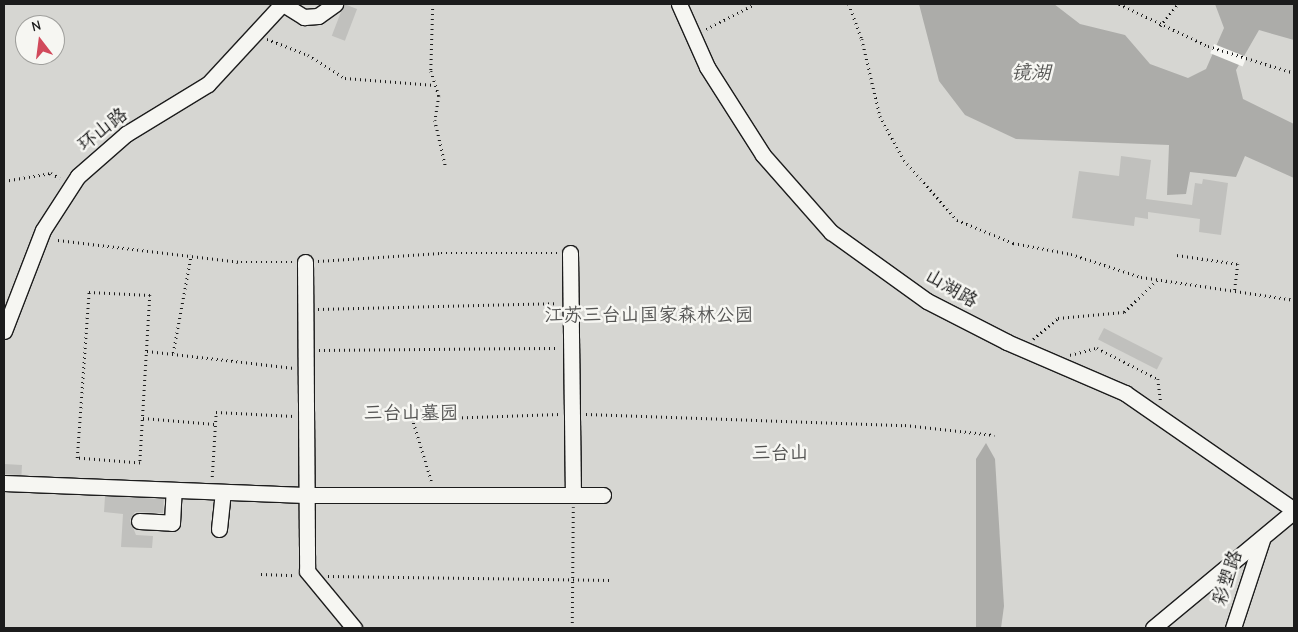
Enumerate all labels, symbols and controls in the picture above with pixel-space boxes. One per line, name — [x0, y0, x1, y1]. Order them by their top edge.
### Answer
north arrow — [15, 15, 65, 65]
text: N — [30, 17, 43, 35]
water label: 镜湖 — [1011, 60, 1051, 84]
street label: 环山路 — [74, 103, 132, 157]
street label: 山湖路 — [921, 265, 981, 313]
park label: 江苏三台山国家森林公园 — [545, 305, 753, 327]
park label: 三台山墓园 — [364, 403, 458, 425]
park label: 三台山 — [752, 443, 808, 465]
street label: 彩塑路 — [1208, 547, 1248, 609]

